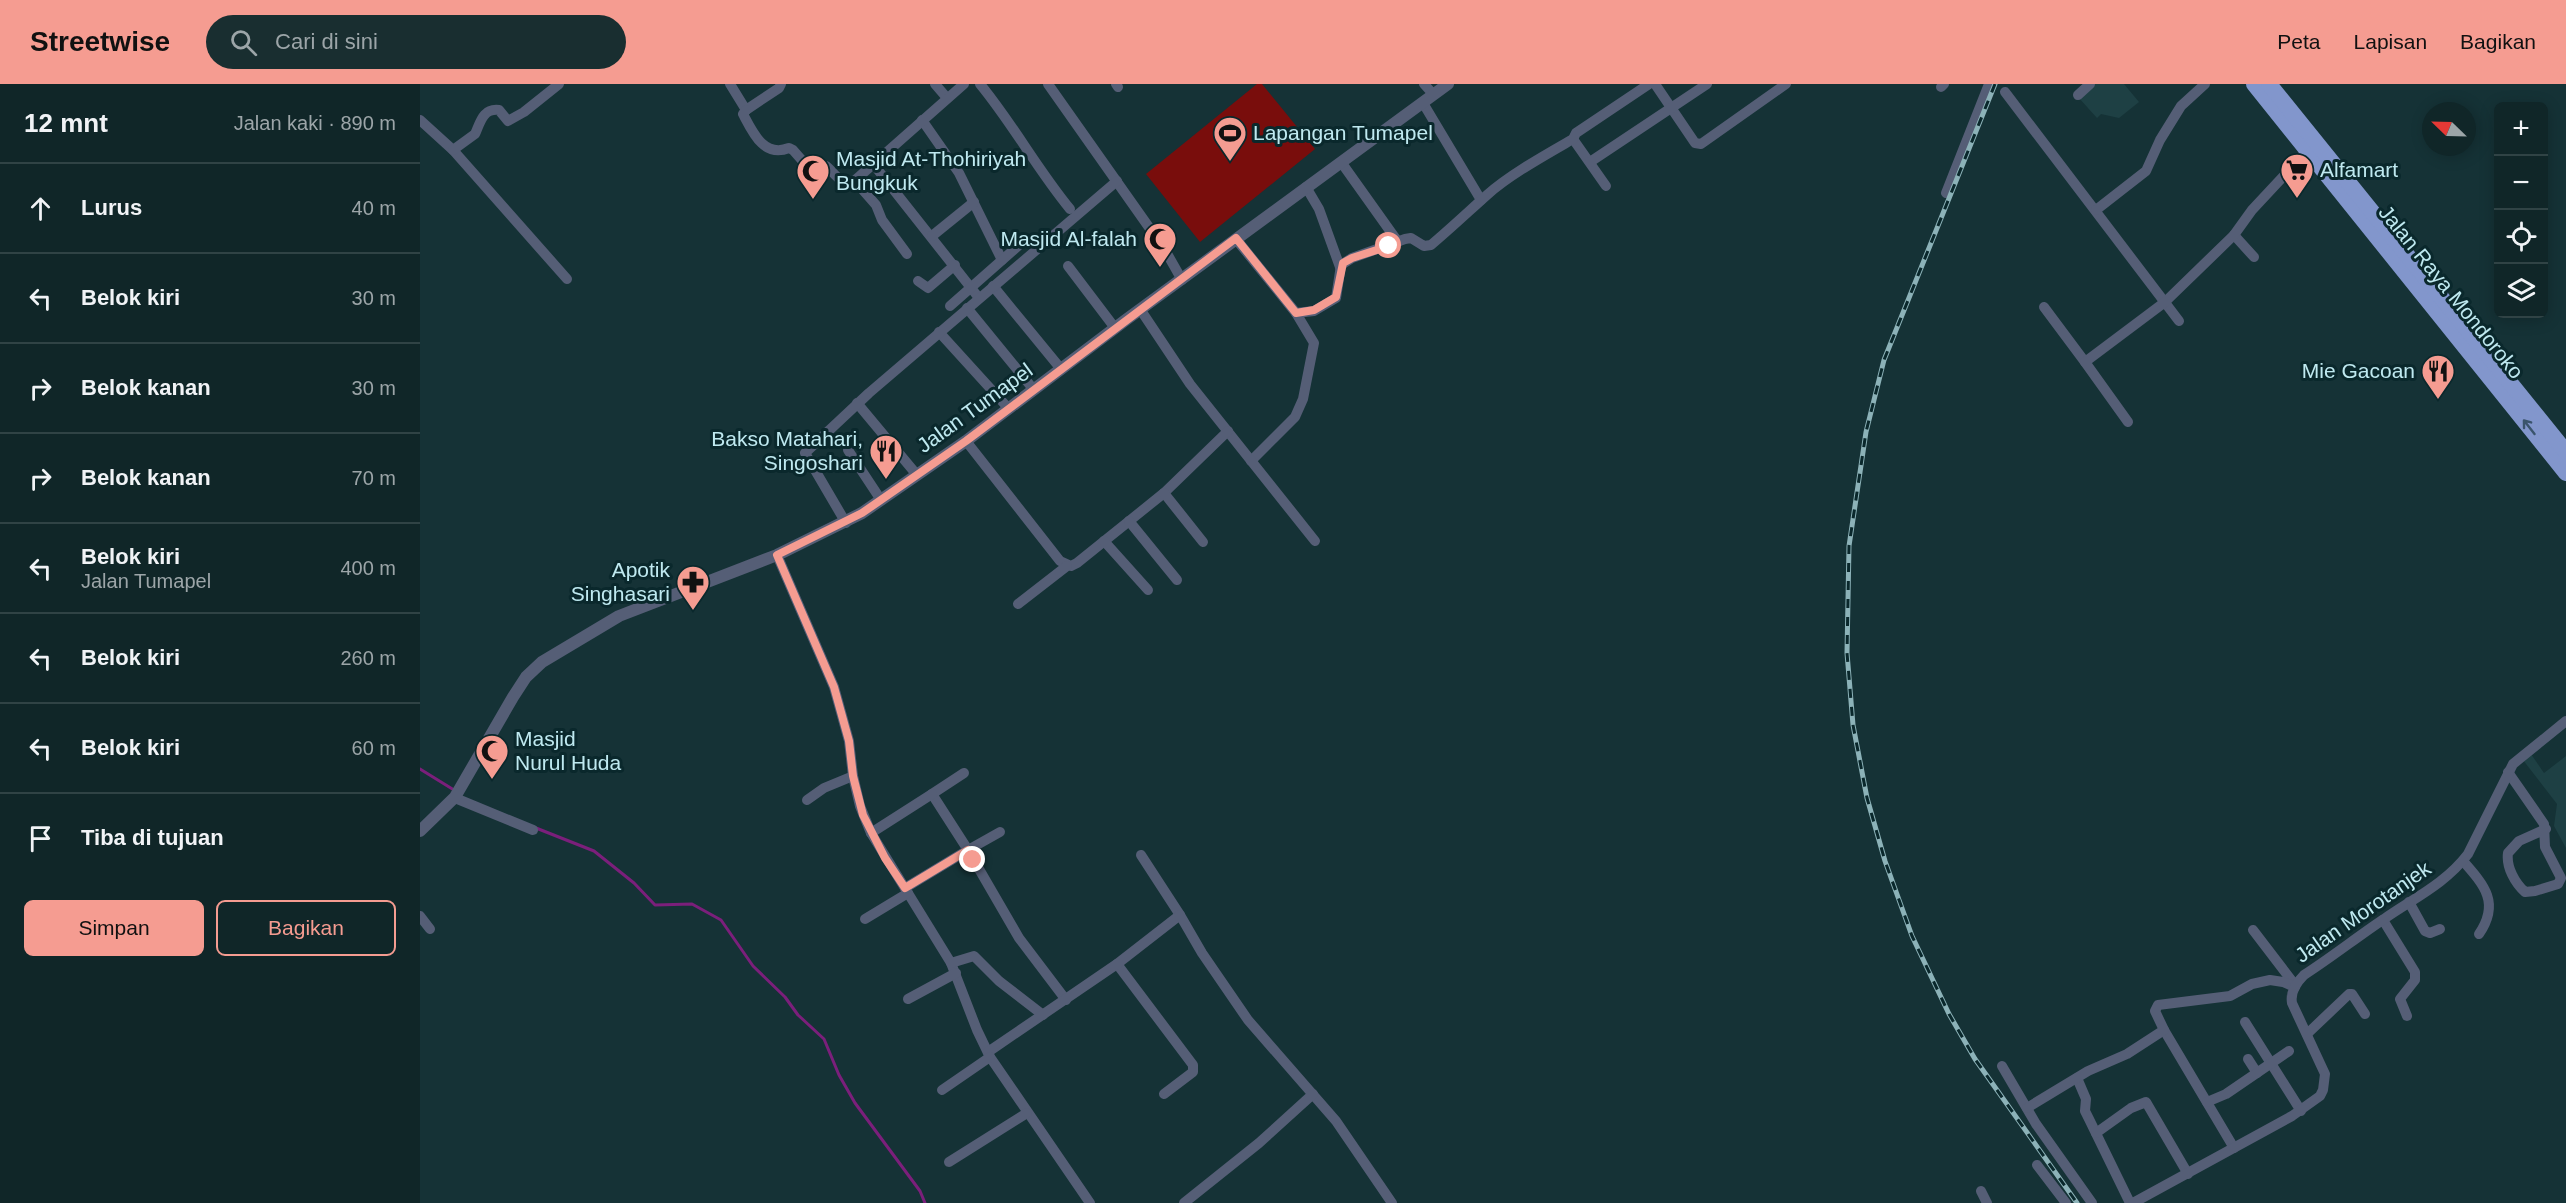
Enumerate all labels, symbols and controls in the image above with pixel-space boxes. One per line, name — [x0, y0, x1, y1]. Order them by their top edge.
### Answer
search box — [206, 15, 626, 69]
text: Streetwise — [30, 26, 170, 57]
icon: search — [227, 26, 260, 59]
text: Cari di sini — [275, 29, 378, 54]
text: Peta — [2277, 30, 2321, 53]
text: Lapisan — [2354, 30, 2427, 53]
text: Bagikan — [2460, 30, 2536, 53]
north arrow — [2422, 102, 2476, 156]
map controls — [2494, 102, 2548, 318]
button: + — [2494, 102, 2548, 156]
text: 12 mnt — [24, 108, 108, 138]
text: Jalan kaki · 890 m — [234, 112, 396, 134]
sports icon: Lapangan Tumapel — [1212, 115, 1248, 162]
place label: Lapangan Tumapel — [1253, 121, 1433, 144]
place label: Masjid At-Thohiriyah Bungkuk — [836, 147, 1026, 194]
supermarket icon: Alfamart — [2279, 152, 2315, 199]
mosque icon: Masjid At-Thohiriyah Bungkuk — [795, 153, 831, 200]
button: − — [2494, 156, 2548, 210]
place label: Alfamart — [2320, 158, 2398, 181]
icon: ahead — [24, 192, 57, 225]
text: Lurus — [81, 195, 142, 220]
text: 40 m — [352, 197, 396, 219]
street label: Jalan Raya Mondoroko — [2374, 201, 2528, 383]
button: locate — [2494, 210, 2548, 264]
mosque icon: Masjid Al-falah — [1142, 221, 1178, 268]
place label: Masjid Al-falah — [1000, 227, 1137, 250]
route start — [1375, 232, 1401, 258]
button: layers — [2494, 264, 2548, 318]
icon: left — [24, 282, 57, 315]
text: Belok kiri — [81, 285, 180, 310]
text: 30 m — [352, 287, 396, 309]
restaurant icon: Mie Gacoan — [2420, 353, 2456, 400]
street label: Jalan Tumapel — [913, 358, 1037, 457]
place label: Mie Gacoan — [2302, 359, 2415, 382]
icon: right — [24, 372, 57, 405]
text: Belok kanan — [81, 375, 211, 400]
text: 30 m — [352, 377, 396, 399]
one-way arrow — [2523, 420, 2536, 436]
place label: Bakso Matahari, Singoshari — [711, 427, 863, 474]
restaurant icon: Bakso Matahari, Singoshari — [868, 433, 904, 480]
icon: right — [24, 462, 57, 495]
text: Belok kanan — [81, 465, 211, 490]
text: 70 m — [352, 467, 396, 489]
text: Belok kiri — [81, 544, 180, 569]
icon: left — [24, 552, 57, 585]
text: 400 m — [340, 557, 396, 579]
place label: Apotik Singhasari — [571, 558, 670, 605]
pharmacy icon: Apotik Singhasari — [675, 564, 711, 611]
text: Jalan Tumapel — [81, 570, 211, 592]
icon: left — [24, 642, 57, 675]
text: Belok kiri — [81, 645, 180, 670]
text: 260 m — [340, 647, 396, 669]
place label: Masjid Nurul Huda — [515, 727, 622, 774]
icon: left — [24, 732, 57, 765]
mosque icon: Masjid Nurul Huda — [474, 733, 510, 780]
text: Belok kiri — [81, 735, 180, 760]
text: 60 m — [352, 737, 396, 759]
icon: arrive — [24, 822, 57, 855]
text: Tiba di tujuan — [81, 825, 224, 850]
route end — [959, 846, 985, 872]
street label: Jalan Morotanjek — [2291, 856, 2435, 967]
button: Simpan — [24, 900, 204, 956]
button: Bagikan — [216, 900, 396, 956]

